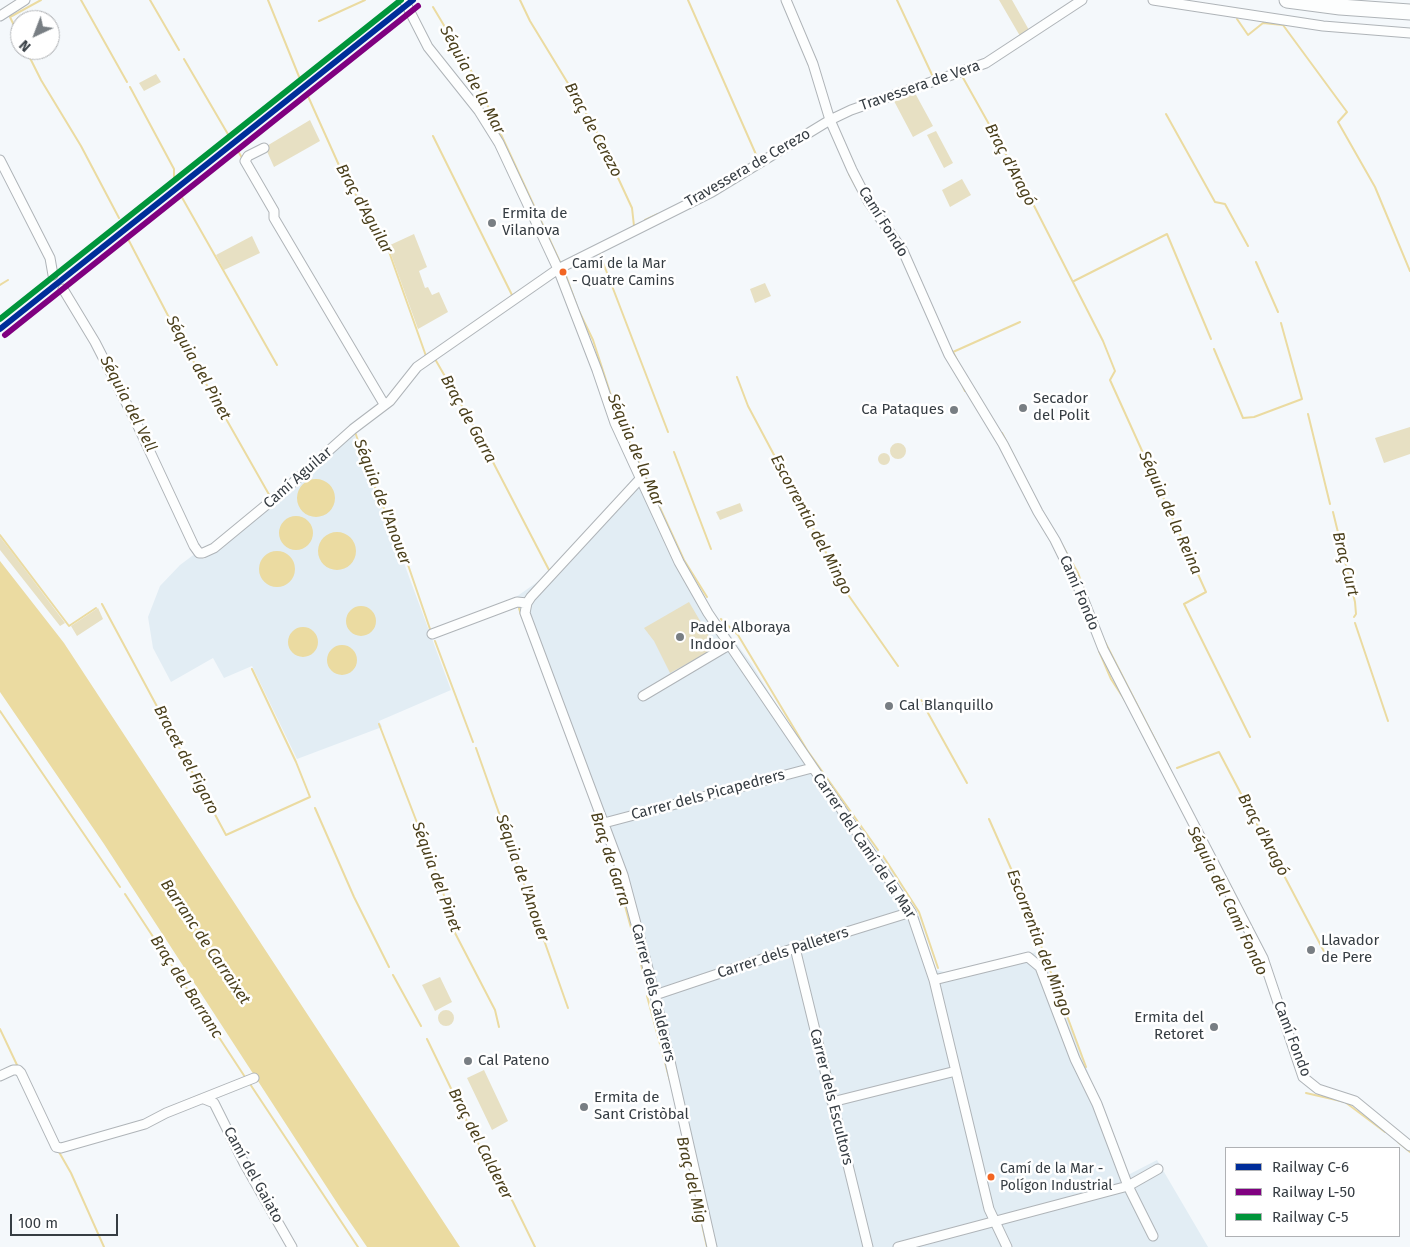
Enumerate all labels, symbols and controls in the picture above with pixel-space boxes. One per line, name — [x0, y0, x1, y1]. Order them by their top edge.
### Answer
north arrow — [10, 10, 60, 60]
water label: Séquia de la Mar — [435, 22, 509, 138]
text: N — [16, 36, 34, 55]
street label: Travessera de Vera — [857, 57, 983, 115]
water label: Braç de Cerezo — [560, 79, 626, 181]
water label: Braç d'Aragó — [980, 120, 1040, 210]
street label: Travessera de Cerezo — [682, 125, 814, 211]
water label: Braç d'Aguilar — [331, 161, 397, 257]
street label: Camí Fondo — [854, 183, 912, 261]
place label: Ermita de Vilanova — [502, 205, 567, 240]
marker: Ermita de Vilanova — [486, 217, 498, 229]
place label: Camí de la Mar - Quatre Camins — [572, 256, 674, 288]
marker: Camí de la Mar - Quatre Camins — [558, 267, 568, 277]
water label: Séquia del Pinet — [161, 312, 235, 424]
water label: Séquia del Vell — [96, 353, 160, 455]
water label: Braç de Garra — [436, 372, 500, 466]
place label: Secador del Polit — [1033, 390, 1090, 425]
water label: Séquia de la Mar — [603, 391, 667, 509]
place label: Ca Pataques — [861, 401, 944, 419]
marker: Secador del Polit — [1017, 402, 1029, 414]
marker: Ca Pataques — [948, 404, 960, 416]
water label: Séquia de l'Anouer — [349, 436, 415, 568]
street label: Camí Aguilar — [260, 443, 336, 513]
water label: Séquia de la Reina — [1134, 448, 1206, 578]
water label: Escorrentia del Mingo — [766, 452, 856, 598]
water label: Braç Curt — [1328, 530, 1362, 598]
street label: Camí Fondo — [1055, 553, 1103, 633]
place label: Padel Alboraya Indoor — [690, 619, 791, 654]
marker: Padel Alboraya Indoor — [674, 631, 686, 643]
place label: Cal Blanquillo — [899, 697, 993, 715]
marker: Cal Blanquillo — [883, 700, 895, 712]
water label: Bracet del Figaro — [149, 702, 223, 818]
street label: Carrer dels Picapedrers — [629, 766, 787, 824]
street label: Carrer del Camí de la Mar — [809, 770, 919, 922]
water label: Braç d'Aragó — [1233, 790, 1293, 880]
water label: Braç de Garra — [586, 810, 634, 908]
water label: Séquia de l'Anouer — [491, 812, 553, 944]
water label: Séquia del Pinet — [407, 819, 465, 935]
water label: Séquia del Camí Fondo — [1183, 823, 1271, 979]
water label: Escorrentia del Mingo — [1002, 867, 1076, 1019]
water label: Barranc de Carraixet — [156, 876, 254, 1008]
street label: Carrer dels Calderers — [627, 922, 679, 1064]
street label: Carrer dels Palleters — [715, 923, 851, 983]
water label: Braç del Barranc — [146, 932, 226, 1042]
place label: Llavador de Pere — [1321, 932, 1379, 967]
marker: Llavador de Pere — [1305, 944, 1317, 956]
street label: Camí Fondo — [1269, 999, 1315, 1079]
place label: Ermita del Retoret — [1134, 1009, 1204, 1044]
marker: Ermita del Retoret — [1208, 1021, 1220, 1033]
street label: Carrer dels Escultors — [805, 1027, 857, 1167]
place label: Cal Pateno — [478, 1052, 550, 1070]
marker: Cal Pateno — [462, 1055, 474, 1067]
water label: Braç del Calderer — [444, 1085, 516, 1203]
place label: Ermita de Sant Cristòbal — [594, 1089, 689, 1124]
marker: Ermita de Sant Cristòbal — [578, 1101, 590, 1113]
street label: Camí del Gaiato — [219, 1124, 287, 1226]
water label: Braç del Mig — [672, 1135, 710, 1225]
legend — [1225, 1147, 1400, 1237]
text: Railway C-6 — [1272, 1158, 1349, 1176]
place label: Camí de la Mar - Polígon Industrial — [1000, 1161, 1112, 1194]
marker: Camí de la Mar - Polígon Industrial — [986, 1172, 996, 1182]
text: Railway L-50 — [1272, 1183, 1355, 1201]
scale bar — [12, 1204, 120, 1236]
text: Railway C-5 — [1272, 1208, 1349, 1226]
text: 100 m — [18, 1214, 58, 1232]

